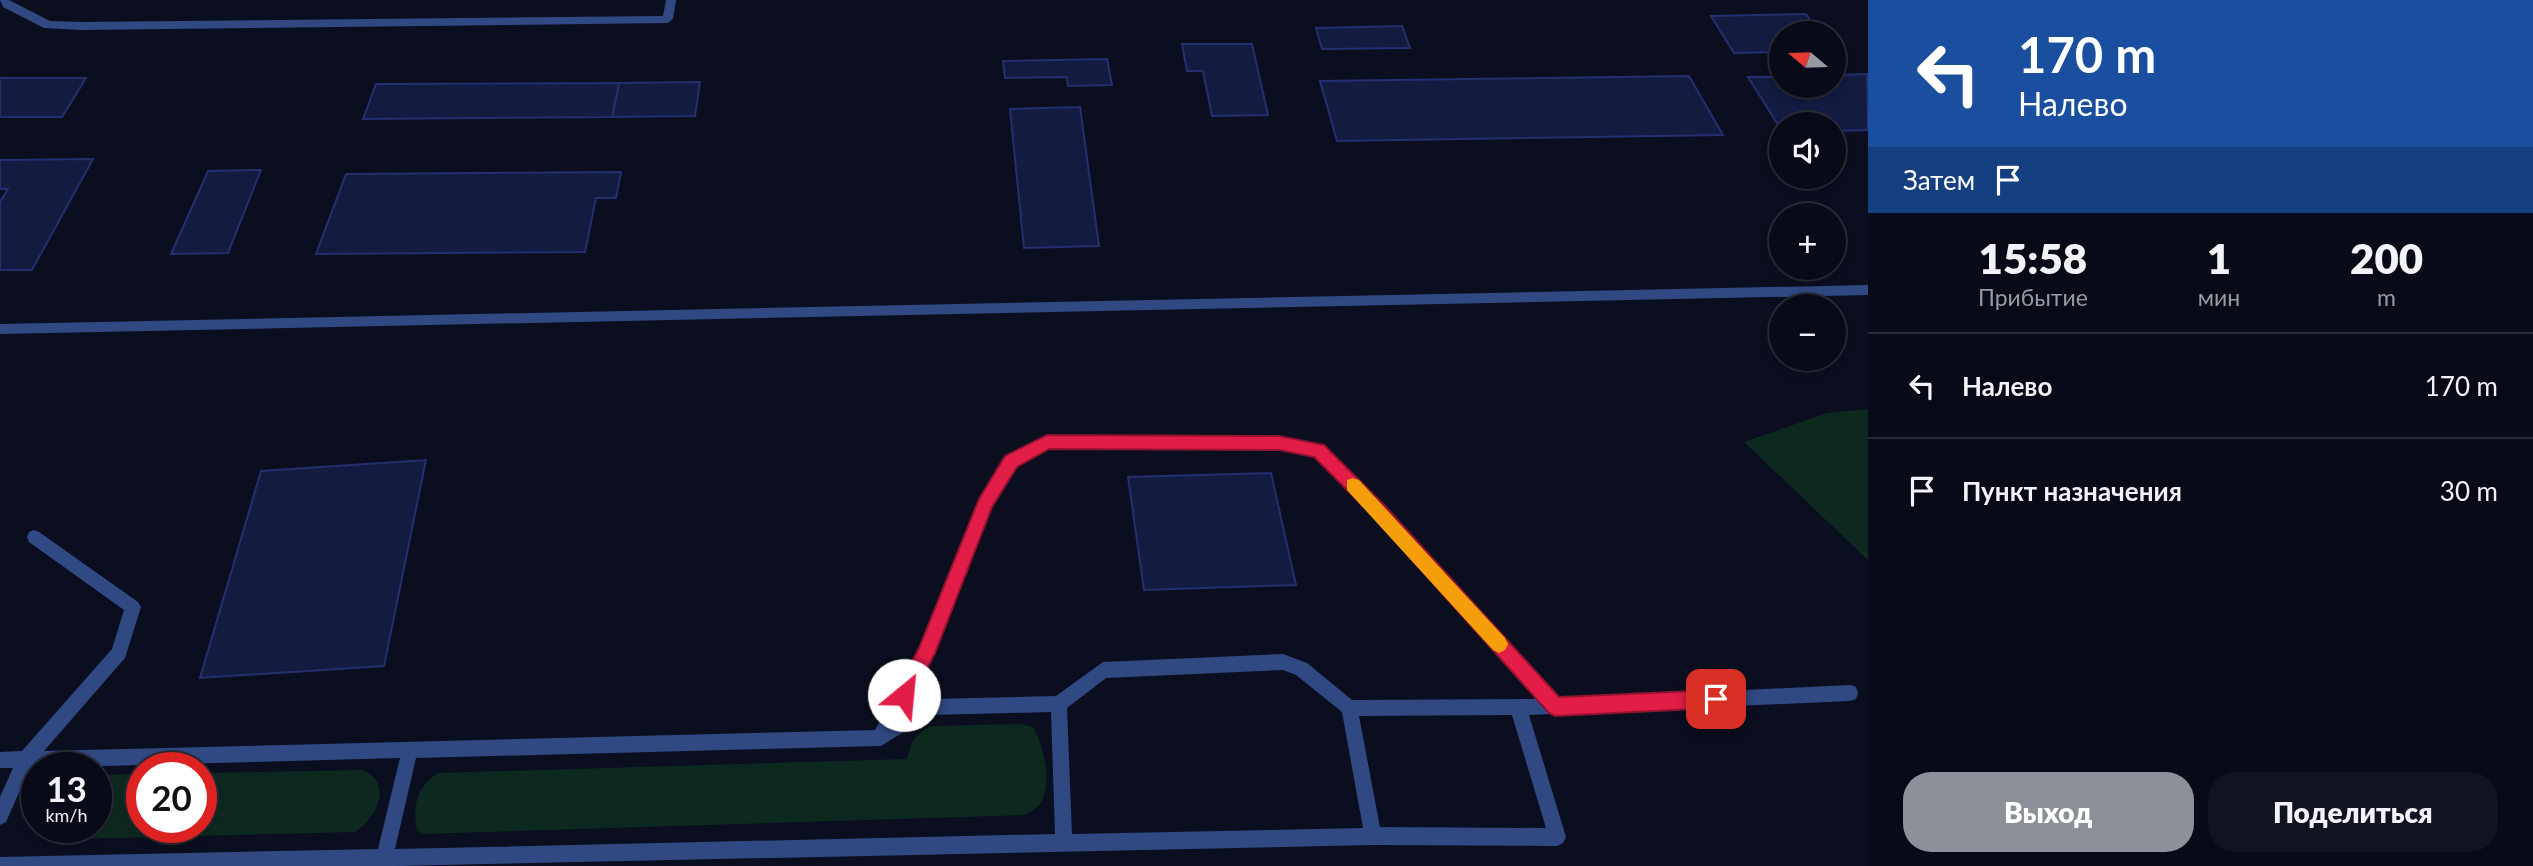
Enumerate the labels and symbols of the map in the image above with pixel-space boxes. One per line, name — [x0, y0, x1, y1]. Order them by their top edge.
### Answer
north arrow — [1769, 21, 1846, 98]
position arrow — [867, 658, 941, 732]
pin — [1686, 669, 1746, 729]
speed limit sign: 20 — [126, 752, 217, 843]

